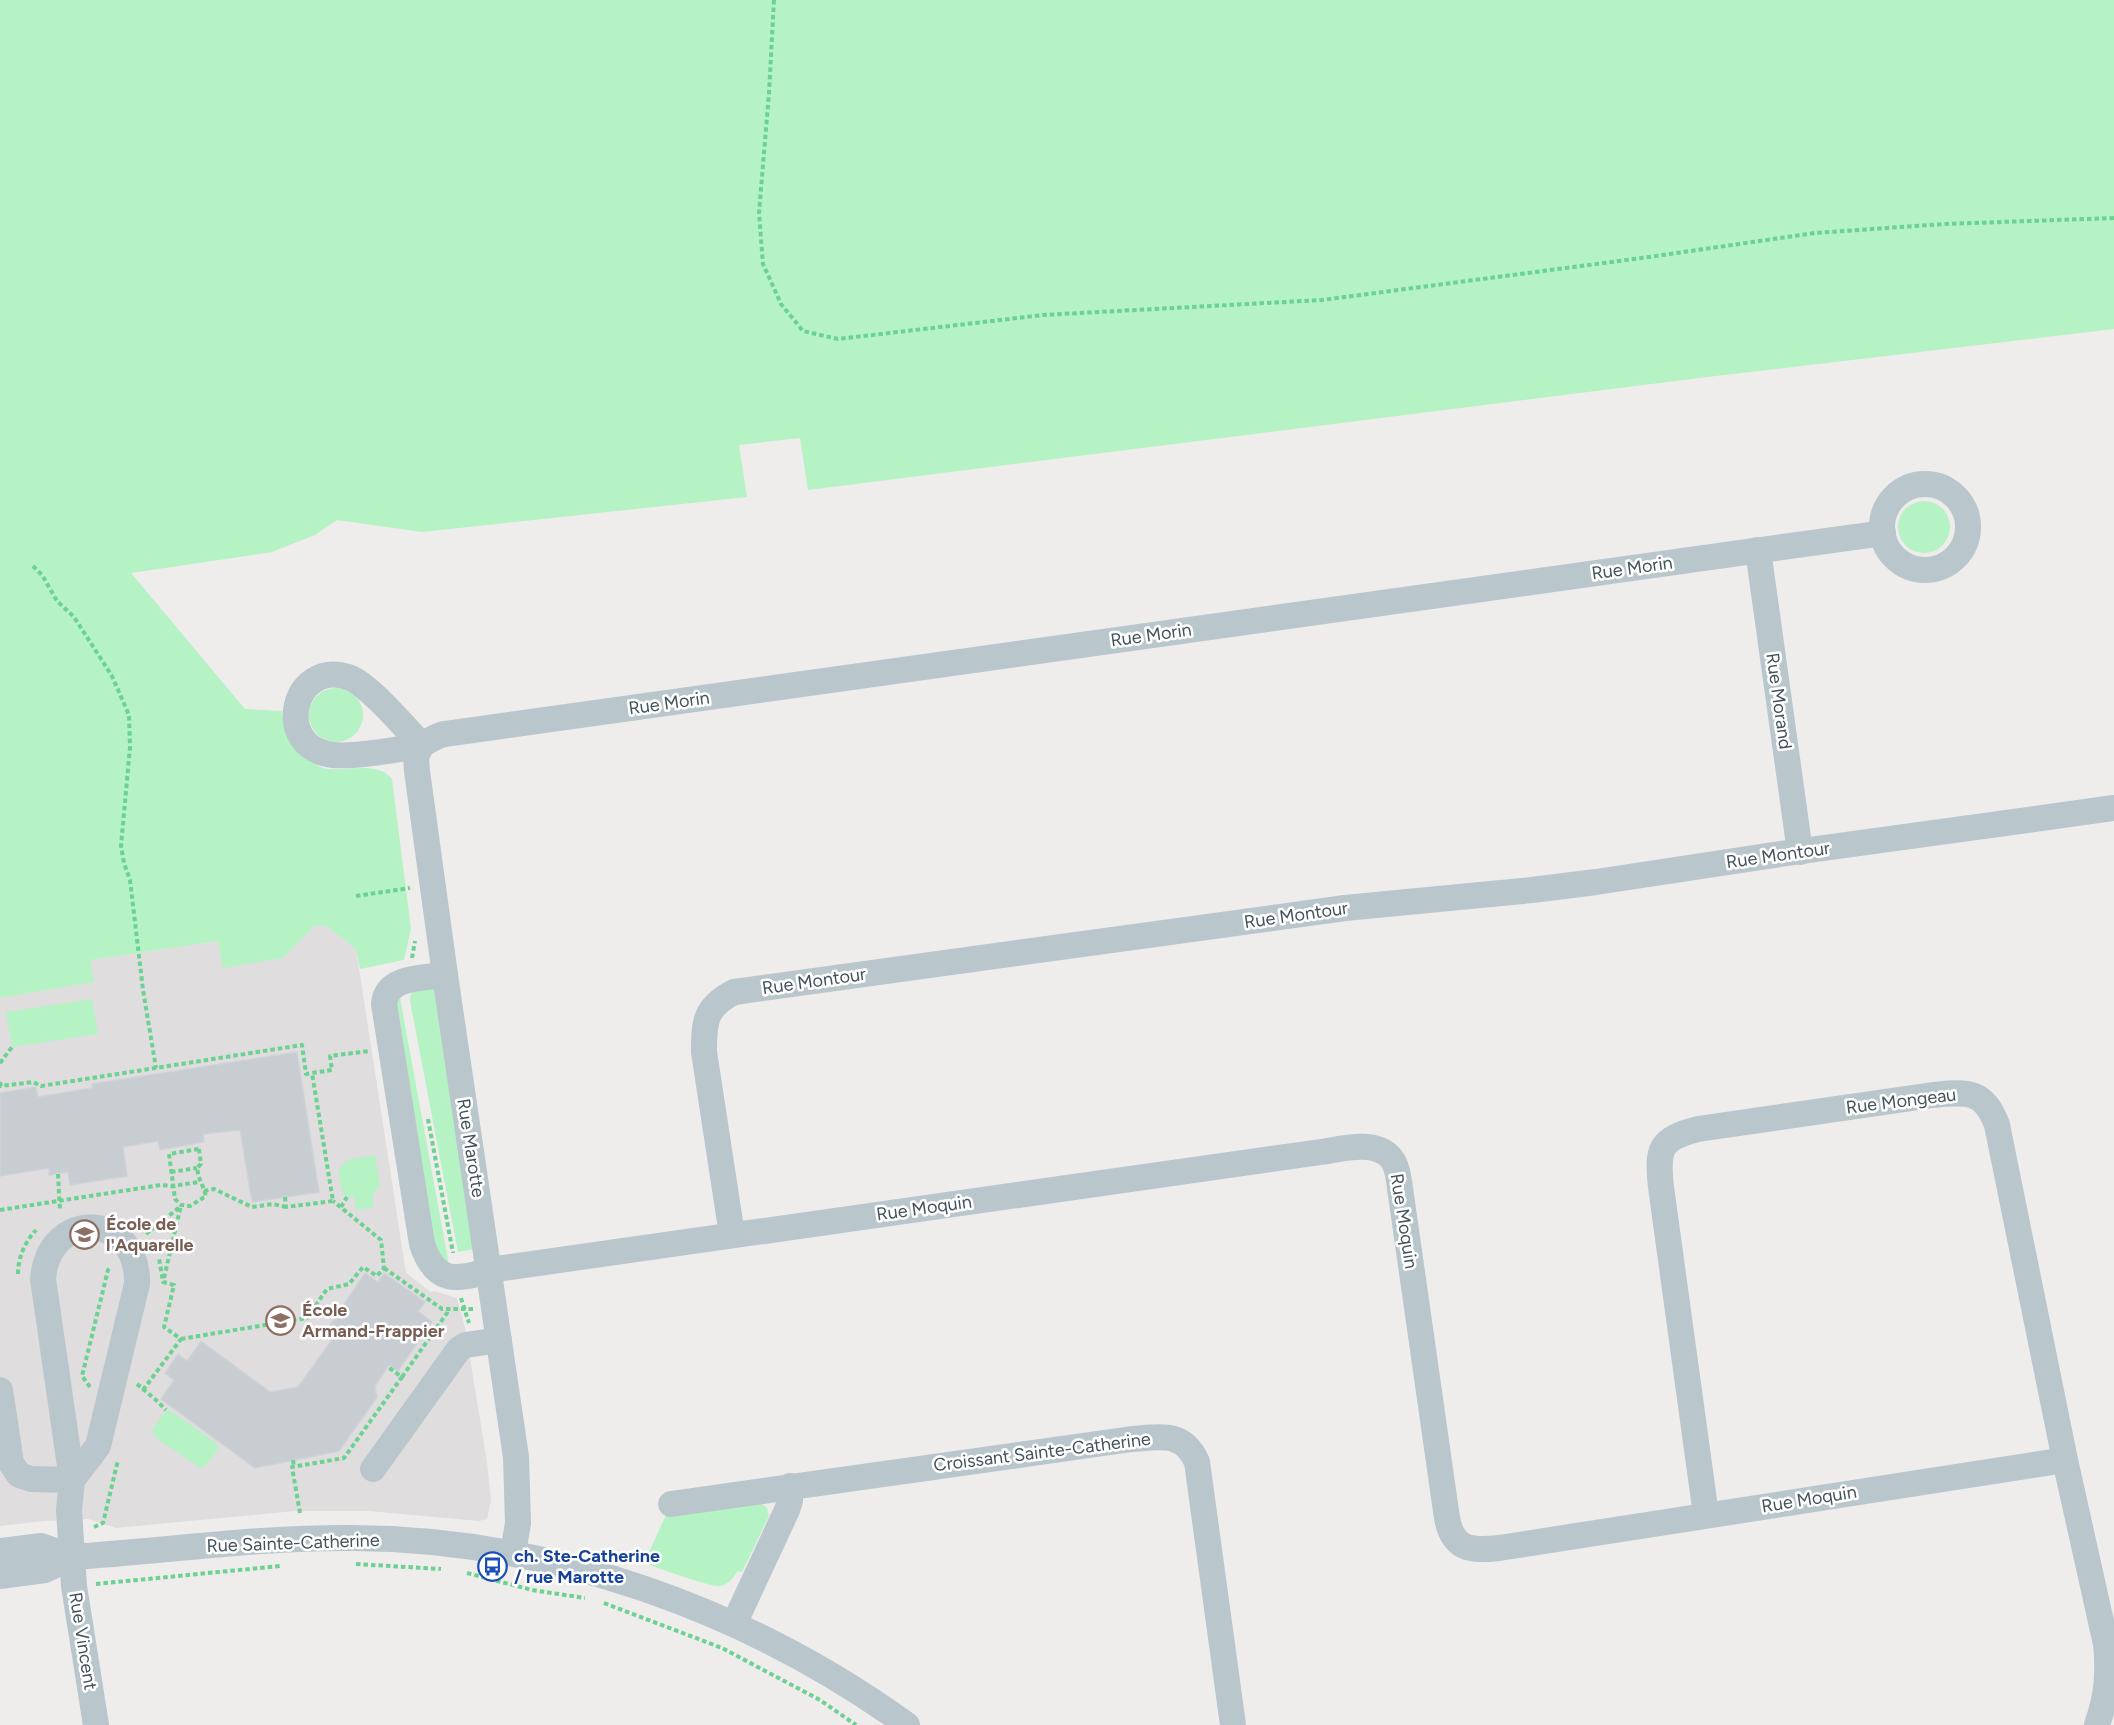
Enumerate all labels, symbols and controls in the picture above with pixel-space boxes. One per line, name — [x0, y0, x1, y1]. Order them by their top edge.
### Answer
street label: Rue Morin — [1590, 551, 1674, 585]
street label: Rue Morin — [1109, 618, 1193, 652]
street label: Rue Morand — [1761, 651, 1797, 751]
street label: Rue Morin — [627, 686, 711, 720]
street label: Rue Montour — [1725, 837, 1831, 873]
street label: Rue Montour — [1243, 897, 1349, 933]
street label: Rue Montour — [761, 963, 867, 999]
street label: Rue Mongeau — [1845, 1083, 1957, 1119]
street label: Rue Marotte — [452, 1097, 490, 1199]
street label: Rue Moquin — [1386, 1172, 1422, 1270]
street label: Rue Moquin — [875, 1190, 973, 1226]
place label: École de l'Aquarelle — [106, 1213, 194, 1256]
school or university icon: École de l'Aquarelle — [69, 1218, 101, 1250]
place label: École Armand-Frappier — [302, 1299, 445, 1342]
school or university icon: École Armand-Frappier — [265, 1304, 297, 1336]
street label: Croissant Sainte-Catherine — [932, 1428, 1152, 1476]
street label: Rue Moquin — [1760, 1481, 1858, 1517]
street label: Rue Sainte-Catherine — [206, 1529, 380, 1557]
place label: ch. Ste-Catherine / rue Marotte — [514, 1545, 660, 1588]
bus stop icon: ch. Ste-Catherine / rue Marotte — [477, 1550, 509, 1582]
street label: Rue Vincent — [64, 1591, 102, 1692]

